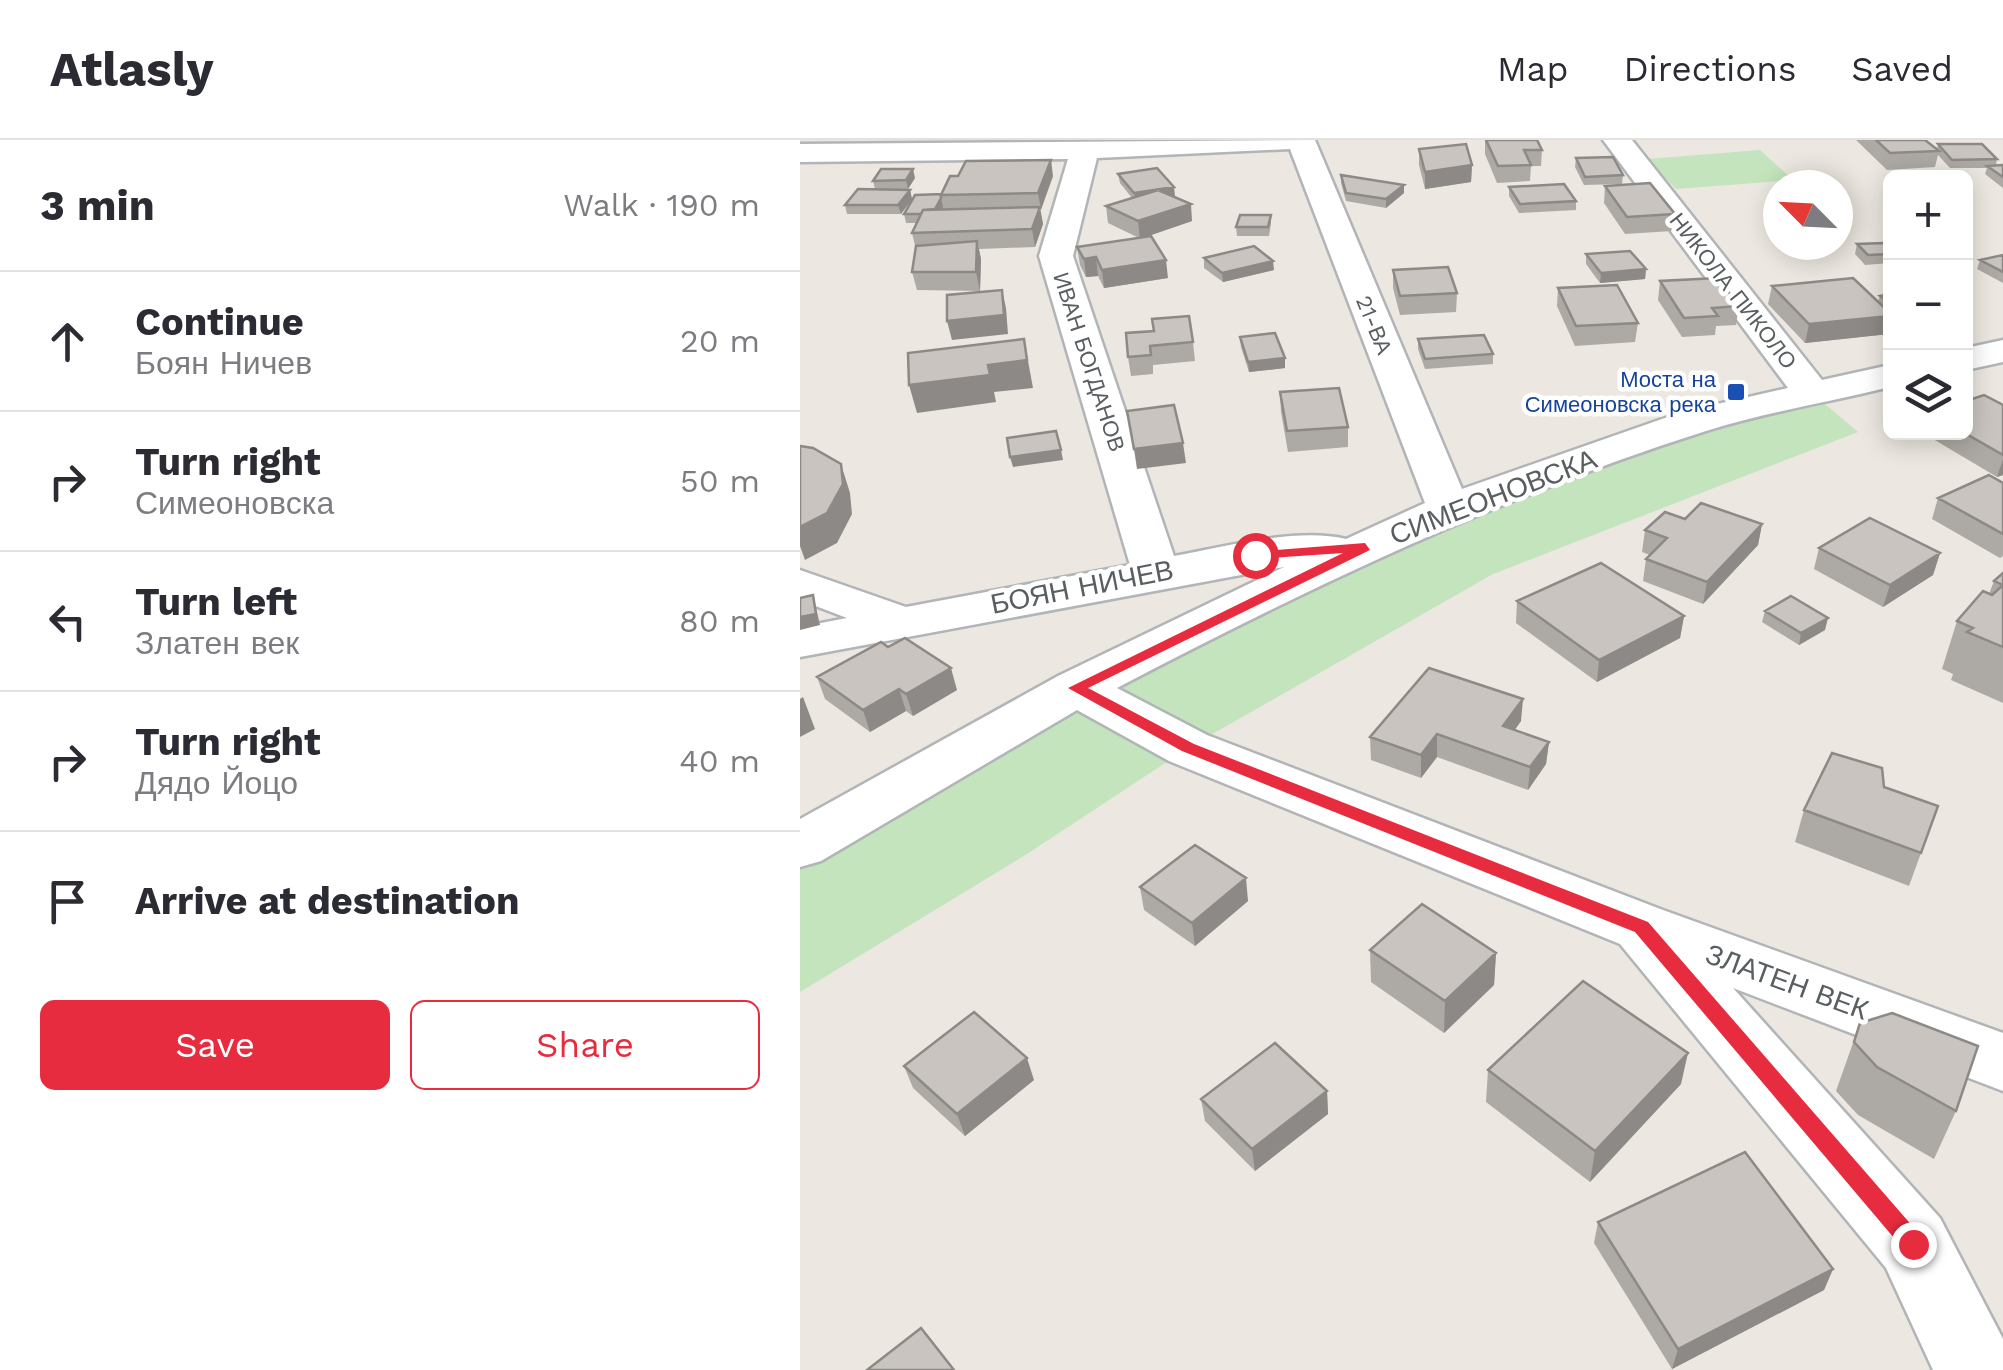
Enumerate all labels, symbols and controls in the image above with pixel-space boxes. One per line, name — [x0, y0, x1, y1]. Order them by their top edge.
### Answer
text: Atlasly — [50, 41, 214, 98]
text: Map — [1497, 48, 1568, 90]
text: Directions — [1623, 48, 1796, 90]
text: Saved — [1851, 48, 1953, 90]
north arrow — [1763, 170, 1853, 260]
map controls — [1883, 170, 1973, 440]
button: + — [1883, 170, 1973, 260]
text: 3 min — [40, 181, 155, 230]
text: Walk · 190 m — [563, 186, 760, 224]
street label: НИКОЛА ПИКОЛО — [1665, 208, 1801, 374]
button: − — [1883, 260, 1973, 350]
street label: ИВАН БОГДАНОВ — [1048, 269, 1130, 455]
street label: 21-ВА — [1351, 292, 1397, 358]
text: Continue — [135, 300, 304, 344]
icon: ahead — [40, 314, 95, 369]
text: 20 m — [680, 322, 760, 360]
text: Боян Ничев — [135, 344, 312, 382]
button: layers — [1883, 350, 1973, 440]
place label: Моста на Симеоновска река — [1525, 367, 1717, 417]
marker: Моста на Симеоновска река — [1725, 381, 1747, 403]
text: Turn right — [135, 440, 321, 484]
street label: СИМЕОНОВСКА — [1385, 442, 1601, 552]
icon: right — [40, 454, 95, 509]
text: 50 m — [680, 462, 760, 500]
text: Симеоновска — [135, 484, 334, 522]
route start — [1233, 533, 1279, 579]
street label: БОЯН НИЧЕВ — [988, 553, 1176, 621]
text: Turn left — [135, 580, 297, 624]
icon: left — [40, 594, 95, 649]
text: 80 m — [679, 602, 760, 640]
text: Златен век — [135, 624, 299, 662]
text: Turn right — [135, 720, 321, 764]
icon: right — [40, 734, 95, 789]
text: 40 m — [679, 742, 760, 780]
text: Дядо Йоцо — [135, 764, 298, 802]
icon: arrive — [40, 874, 95, 929]
text: Arrive at destination — [135, 879, 520, 923]
street label: ЗЛАТЕН ВЕК — [1701, 937, 1873, 1027]
button: Save — [40, 1000, 390, 1090]
button: Share — [410, 1000, 760, 1090]
route end — [1891, 1222, 1937, 1268]

